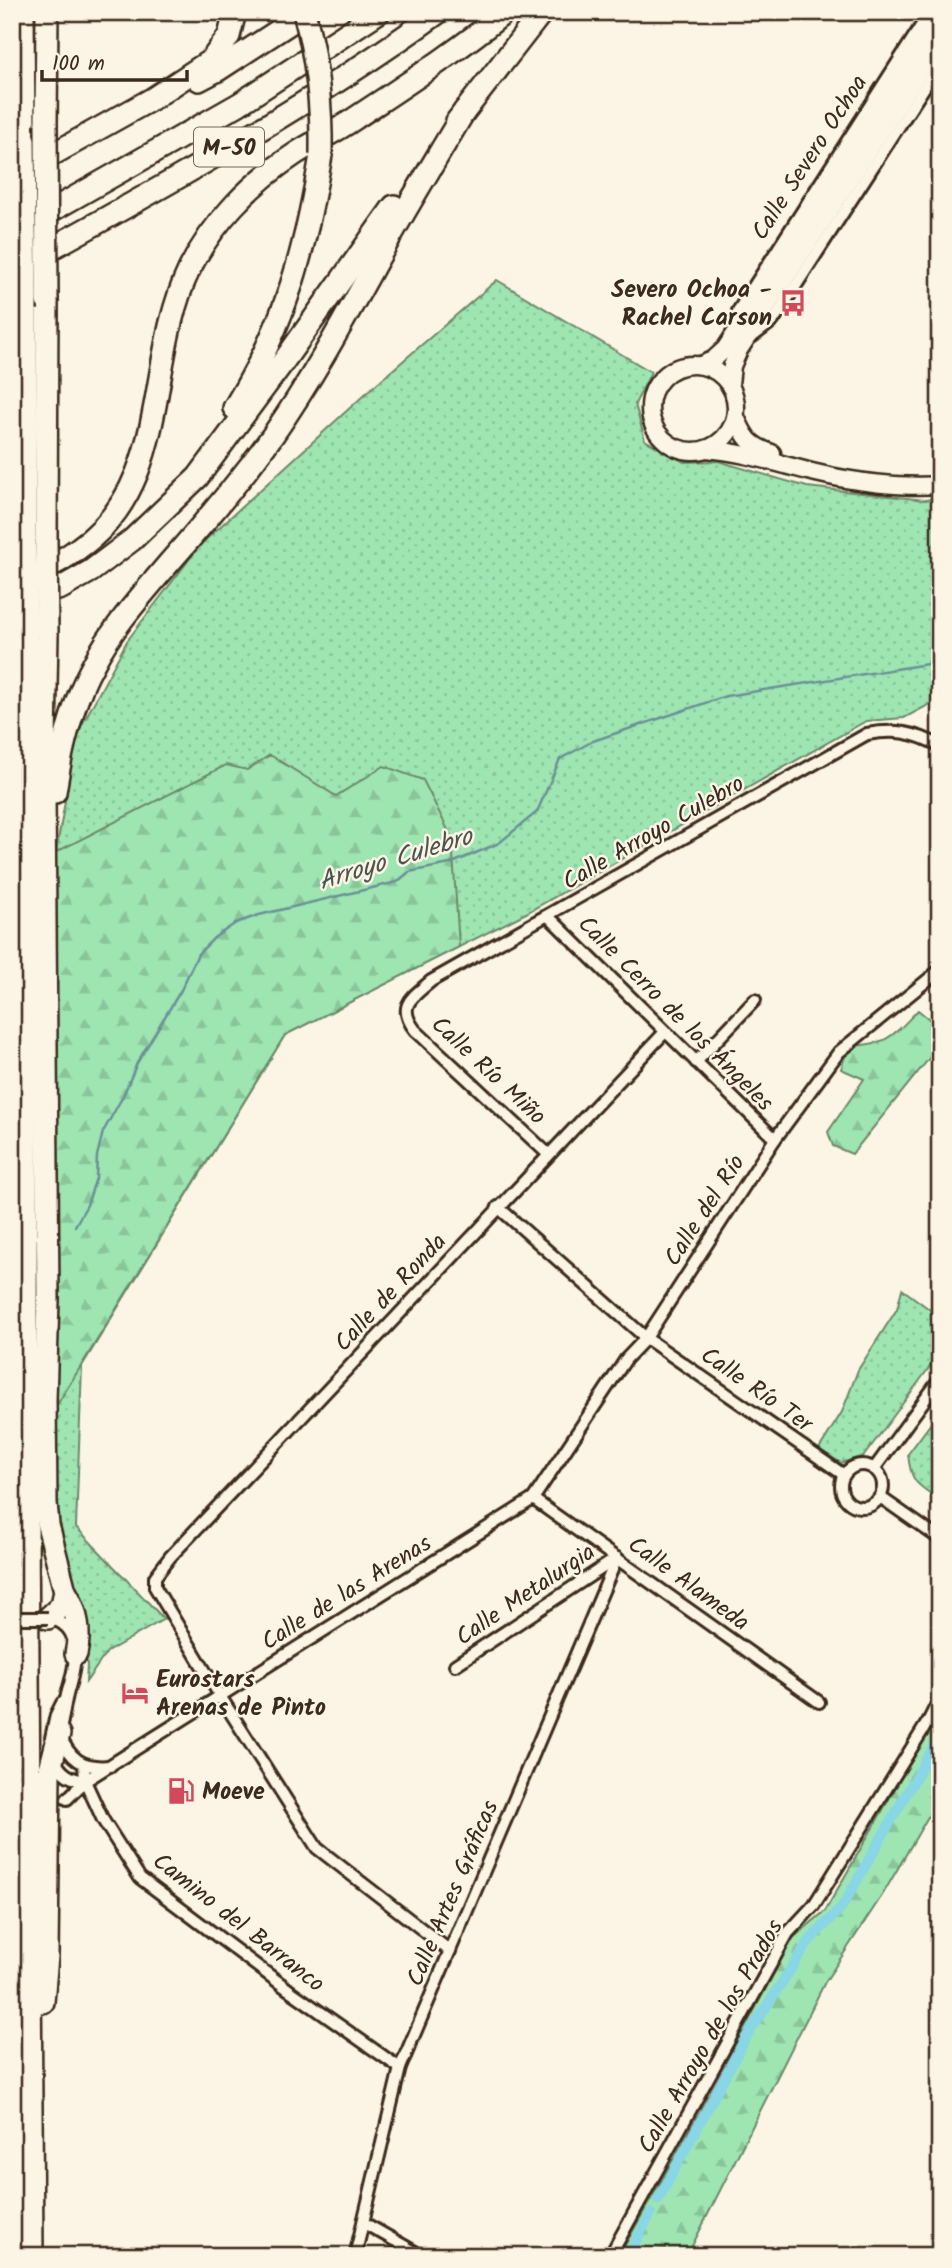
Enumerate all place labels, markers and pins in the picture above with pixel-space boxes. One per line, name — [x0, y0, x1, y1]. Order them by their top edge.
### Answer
place label: Severo Ochoa - Rachel Carson — [611, 271, 772, 338]
bus stop icon: Severo Ochoa - Rachel Carson — [778, 288, 808, 318]
place label: Eurostars Arenas de Pinto — [156, 1661, 326, 1728]
hotel icon: Eurostars Arenas de Pinto — [120, 1678, 150, 1708]
place label: Moeve — [202, 1773, 265, 1812]
fuel station icon: Moeve — [166, 1776, 196, 1806]

